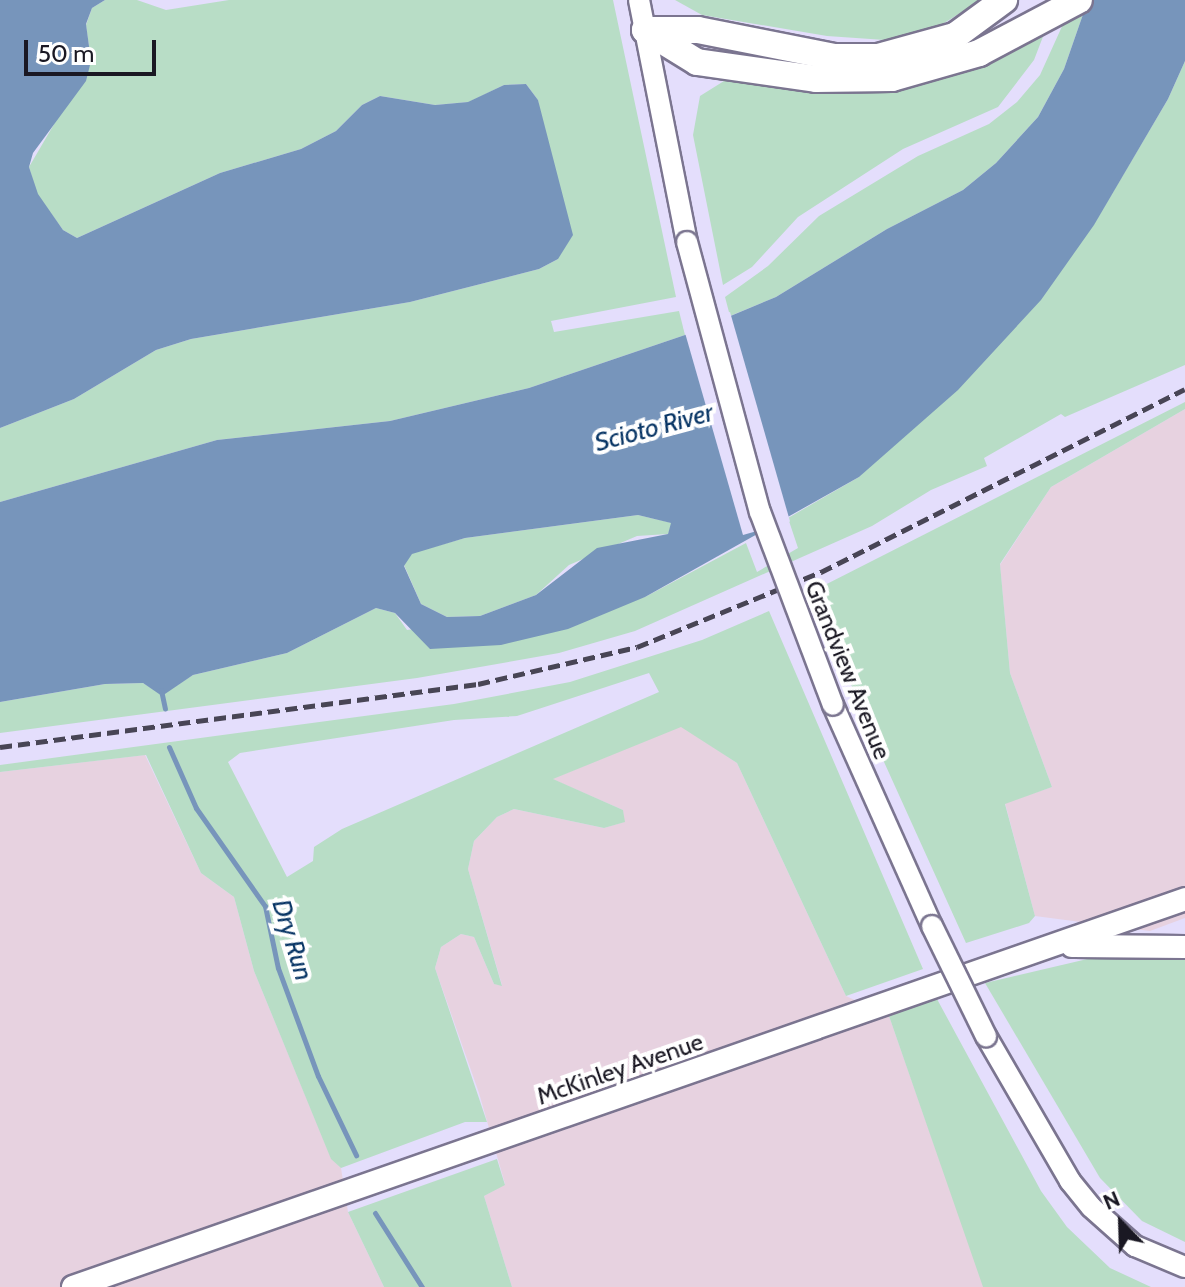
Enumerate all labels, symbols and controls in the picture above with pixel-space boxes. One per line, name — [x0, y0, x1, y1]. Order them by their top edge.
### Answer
scale bar — [28, 24, 160, 74]
text: 50 m — [38, 39, 94, 68]
water label: Scioto River — [591, 397, 717, 459]
street label: Grandview Avenue — [799, 577, 897, 763]
water label: Dry Run — [265, 896, 319, 984]
street label: McKinley Avenue — [533, 1027, 707, 1111]
north arrow — [1081, 1183, 1161, 1263]
text: N — [1099, 1185, 1124, 1216]

